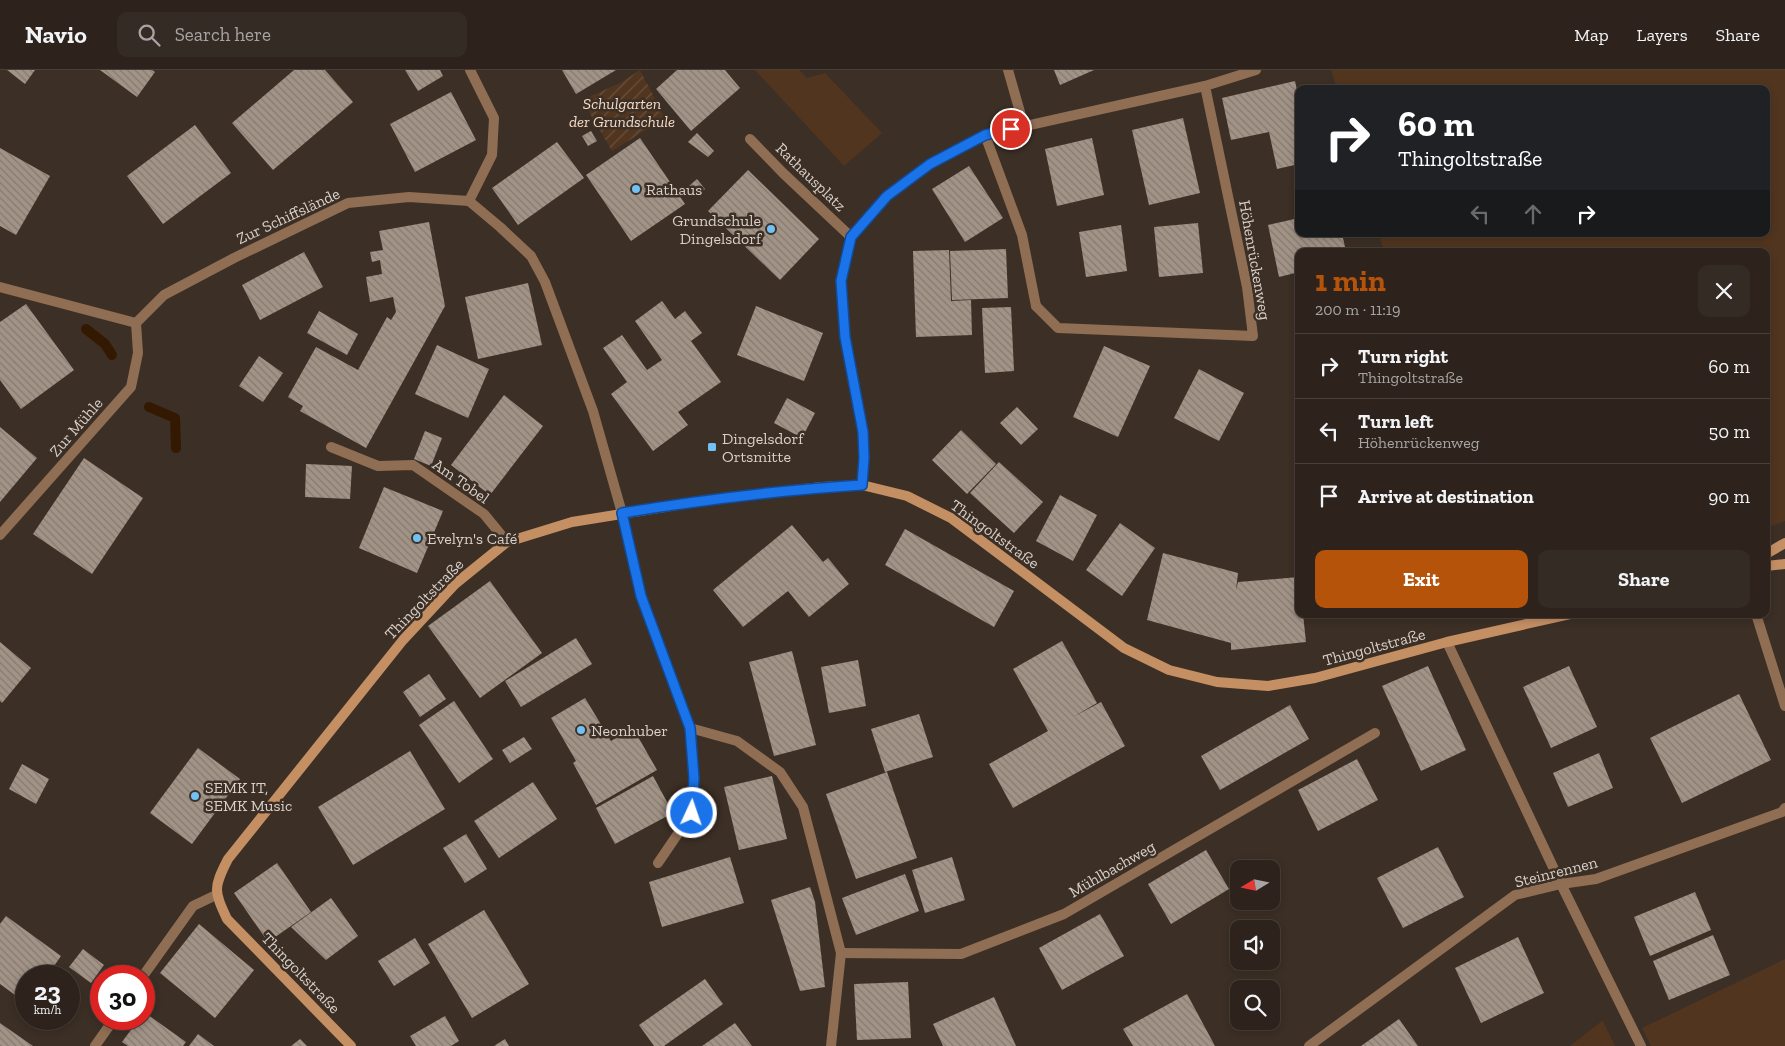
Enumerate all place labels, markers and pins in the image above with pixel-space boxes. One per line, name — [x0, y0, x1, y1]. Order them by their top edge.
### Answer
pin — [990, 108, 1032, 150]
place label: Rathaus — [646, 180, 702, 199]
marker: Rathaus — [630, 183, 642, 195]
place label: Grundschule Dingelsdorf — [672, 211, 763, 248]
marker: Grundschule Dingelsdorf — [765, 223, 777, 235]
place label: Dingelsdorf Ortsmitte — [722, 429, 805, 466]
marker: Dingelsdorf Ortsmitte — [706, 441, 718, 453]
place label: Evelyn's Café — [427, 529, 517, 548]
marker: Evelyn's Café — [411, 532, 423, 544]
place label: Neonhuber — [591, 721, 668, 740]
marker: Neonhuber — [575, 724, 587, 736]
place label: SEMK IT, SEMK Music — [205, 778, 292, 815]
marker: SEMK IT, SEMK Music — [189, 790, 201, 802]

